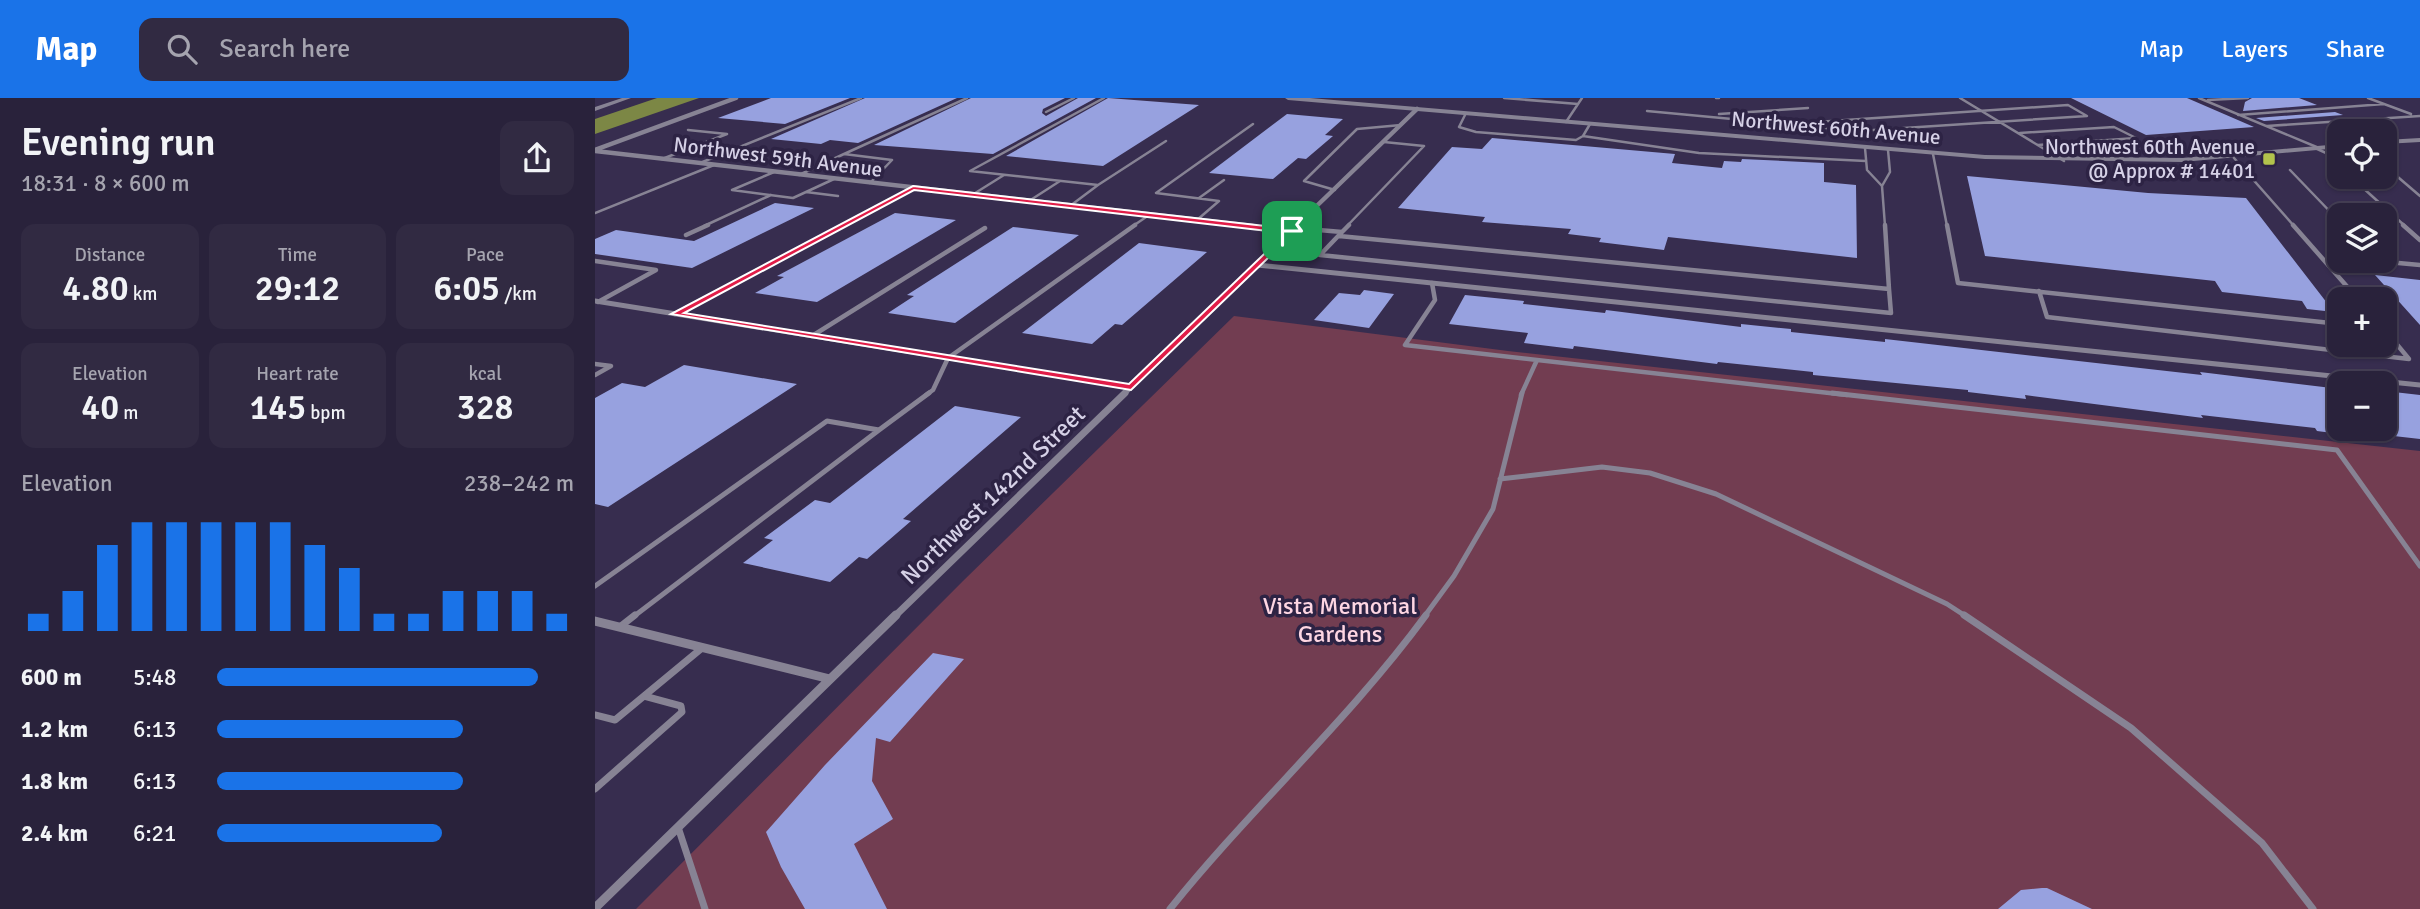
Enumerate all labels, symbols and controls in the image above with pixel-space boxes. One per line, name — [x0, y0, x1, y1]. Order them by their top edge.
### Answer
search box — [139, 18, 629, 81]
text: Map — [35, 29, 97, 70]
icon: search — [163, 30, 201, 68]
text: Search here — [219, 33, 350, 65]
text: Map — [2139, 34, 2184, 64]
text: Layers — [2222, 34, 2288, 64]
text: Share — [2326, 34, 2385, 64]
street label: Northwest 60th Avenue — [1730, 106, 1942, 150]
text: Evening run — [21, 119, 215, 166]
map controls — [2327, 119, 2397, 441]
button: locate — [2327, 119, 2397, 189]
button: share — [500, 121, 574, 195]
street label: Northwest 59th Avenue — [672, 131, 884, 183]
place label: Northwest 60th Avenue @ Approx # 14401 — [2045, 134, 2255, 184]
marker: Northwest 60th Avenue @ Approx # 14401 — [2261, 151, 2277, 167]
text: 18:31 · 8 × 600 m — [21, 169, 190, 198]
pin — [1262, 201, 1322, 261]
button: layers — [2327, 203, 2397, 273]
icon: arrive — [1273, 212, 1311, 250]
text: Distance — [74, 243, 145, 267]
text: Time — [278, 243, 317, 267]
text: Pace — [466, 243, 504, 267]
text: 4.80 — [62, 267, 129, 310]
text: 29:12 — [255, 267, 340, 310]
text: 6:05 — [433, 267, 500, 310]
text: km — [129, 282, 157, 306]
text: /km — [500, 282, 537, 306]
button: + — [2327, 287, 2397, 357]
text: Elevation — [72, 362, 148, 386]
text: Heart rate — [256, 362, 339, 386]
text: kcal — [469, 362, 502, 386]
button: − — [2327, 371, 2397, 441]
text: 40 — [81, 386, 119, 429]
text: 145 — [249, 386, 306, 429]
text: 328 — [457, 386, 514, 429]
street label: Northwest 142nd Street — [894, 399, 1092, 591]
text: m — [119, 401, 138, 425]
text: bpm — [306, 401, 346, 425]
text: Elevation — [21, 469, 113, 498]
text: 238–242 m — [464, 469, 574, 498]
park label: Vista Memorial Gardens — [1263, 591, 1417, 649]
text: 600 m — [21, 663, 82, 692]
text: 5:48 — [133, 663, 176, 692]
text: 1.2 km — [21, 715, 88, 744]
text: 6:13 — [133, 715, 176, 744]
text: 1.8 km — [21, 767, 88, 796]
text: 6:13 — [133, 767, 176, 796]
text: 2.4 km — [21, 819, 88, 848]
text: 6:21 — [133, 819, 176, 848]

